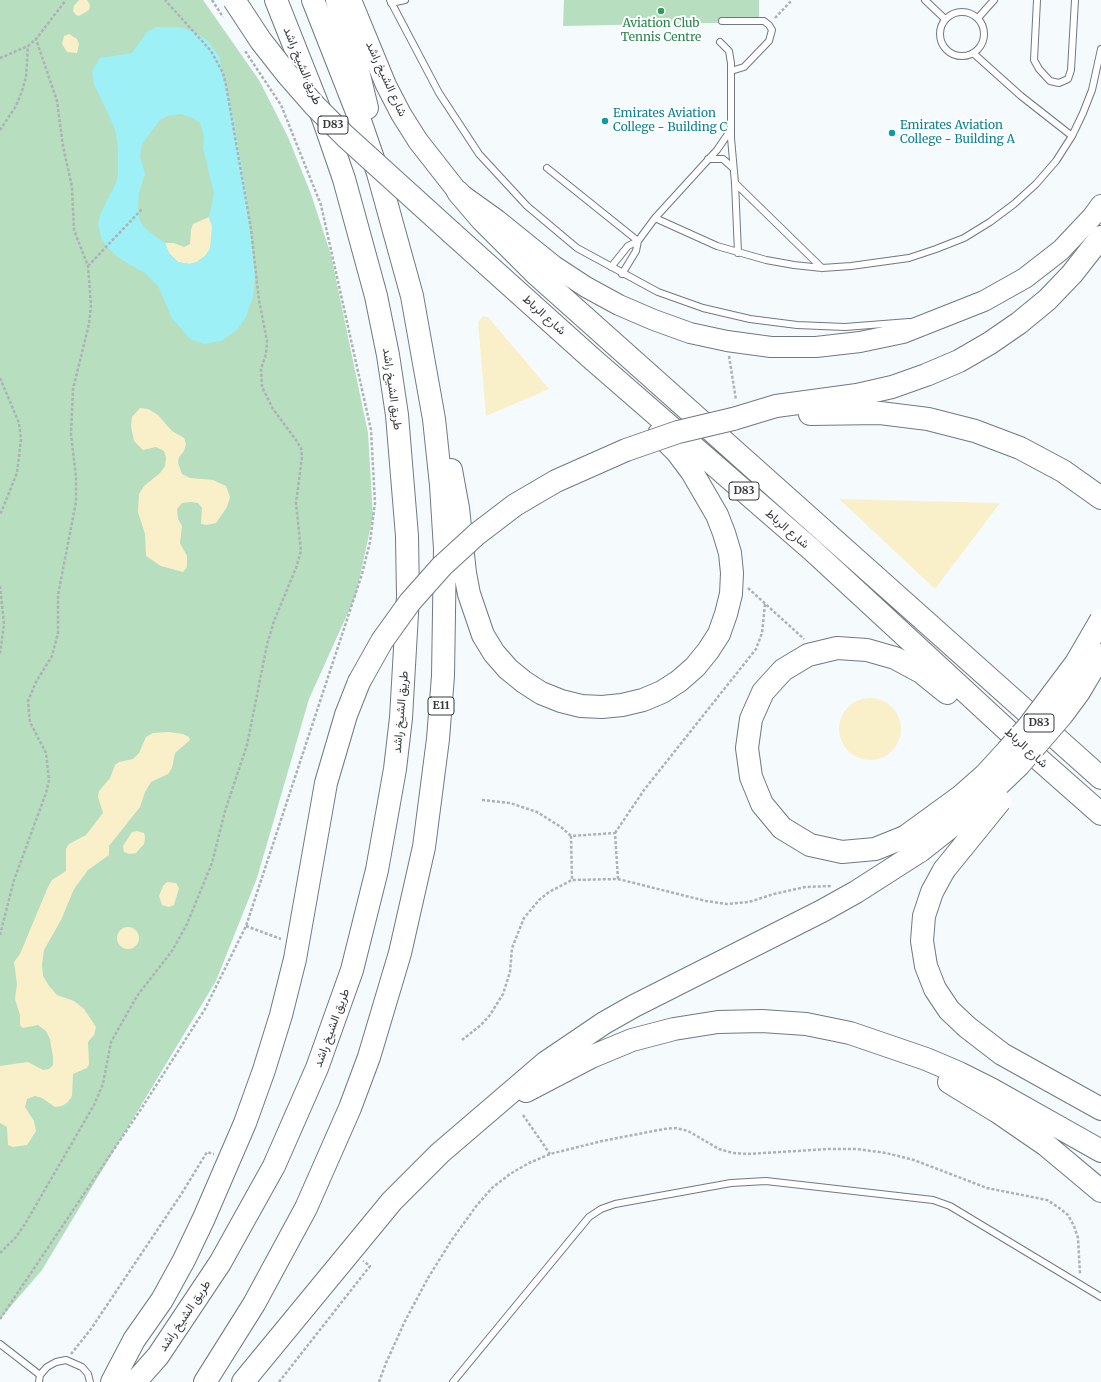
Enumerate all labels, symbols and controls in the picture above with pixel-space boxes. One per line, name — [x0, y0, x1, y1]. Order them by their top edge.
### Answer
marker: Aviation Club Tennis Centre — [656, 6, 666, 16]
place label: Aviation Club Tennis Centre — [621, 17, 701, 45]
street label: طريق الشيخ راشد — [280, 25, 324, 107]
street label: شارع الشيخ راشد — [362, 39, 410, 119]
place label: Emirates Aviation College - Building C — [613, 107, 727, 135]
road number: D83 — [318, 116, 348, 134]
marker: Emirates Aviation College - Building C — [600, 116, 610, 126]
place label: Emirates Aviation College - Building A — [900, 119, 1015, 147]
marker: Emirates Aviation College - Building A — [887, 128, 897, 138]
street label: شارع الرباط — [519, 292, 569, 338]
street label: طريق الشيخ راشد — [379, 347, 405, 431]
road number: D83 — [729, 482, 759, 500]
street label: شارع الرباط — [762, 506, 812, 552]
street label: طريق الشيخ راشد — [390, 670, 412, 754]
road number: E11 — [428, 697, 454, 715]
road number: D83 — [1024, 714, 1054, 732]
street label: شارع الرباط — [1001, 725, 1051, 771]
street label: طريق الشيخ راشد — [311, 987, 353, 1069]
street label: طريق الشيخ راشد — [156, 1278, 214, 1354]

